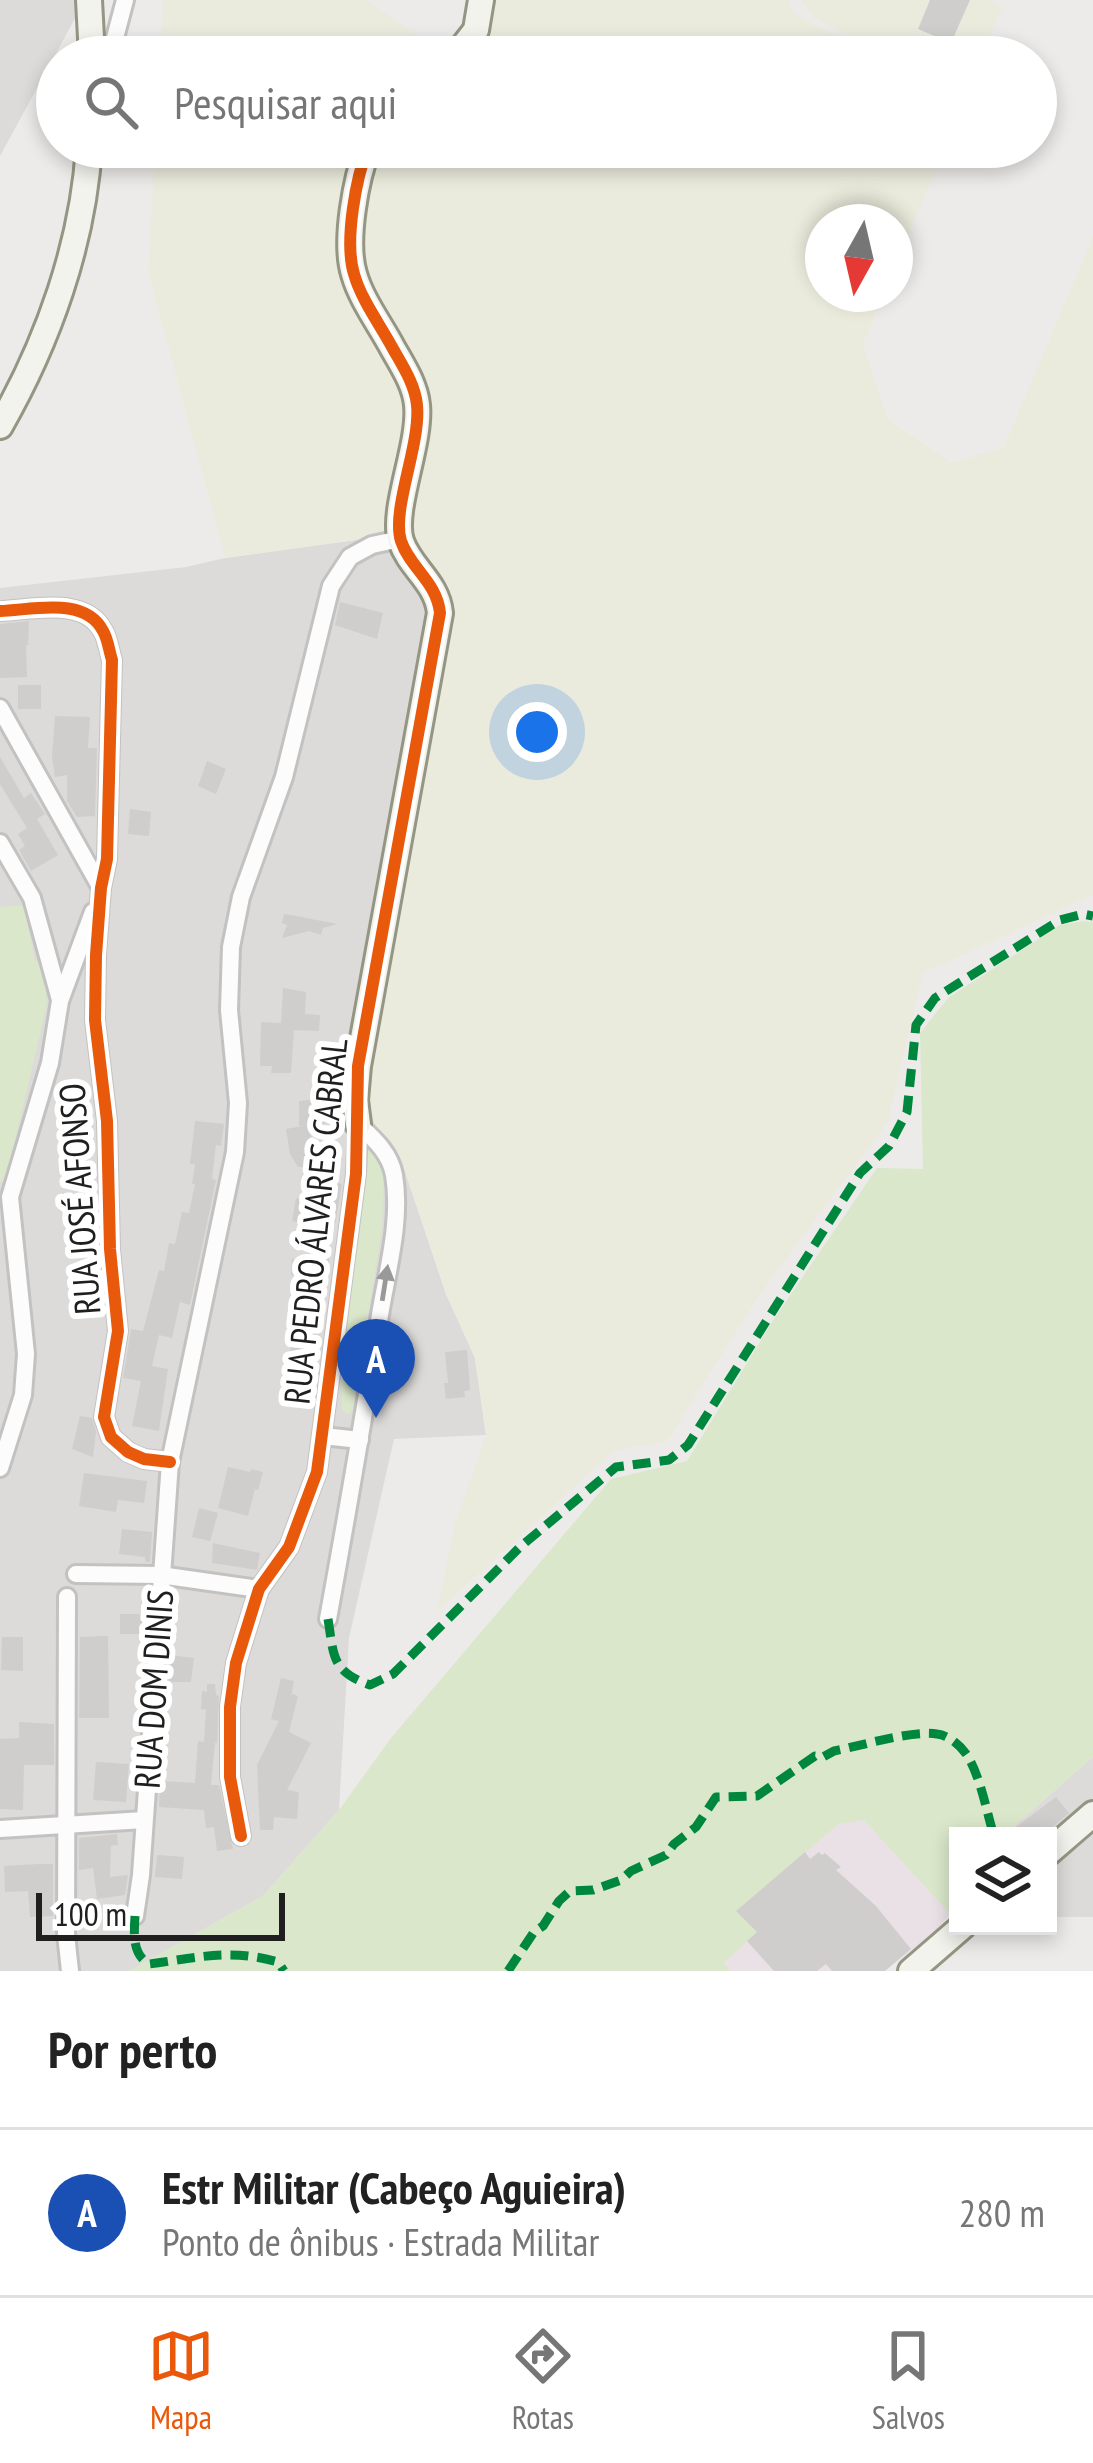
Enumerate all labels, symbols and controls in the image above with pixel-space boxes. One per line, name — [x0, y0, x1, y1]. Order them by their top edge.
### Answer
search box — [36, 36, 1057, 168]
icon: search — [78, 69, 144, 135]
text: Pesquisar aqui — [174, 73, 397, 131]
north arrow — [805, 204, 913, 312]
your location — [507, 702, 567, 762]
street label: RUA PEDRO ÁLVARES CABRAL — [272, 1036, 358, 1406]
street label: RUA JOSÉ AFONSO — [47, 1082, 111, 1316]
one-way arrow — [376, 1264, 394, 1302]
pin: A — [337, 1319, 415, 1418]
street label: RUA DOM DINIS — [123, 1588, 183, 1790]
map controls — [949, 1827, 1057, 1935]
button: layers — [949, 1827, 1057, 1935]
scale bar — [36, 1887, 285, 1940]
text: 100 m — [54, 1892, 127, 1935]
text: Por perto — [48, 2016, 217, 2082]
text: Estr Militar (Cabeço Aguieira) — [162, 2158, 626, 2216]
text: A — [77, 2187, 97, 2238]
text: 280 m — [959, 2187, 1045, 2238]
text: Ponto de ônibus · Estrada Militar — [162, 2216, 599, 2267]
tab: Mapa — [148, 2323, 214, 2438]
tab: Rotas — [510, 2323, 576, 2438]
tab: Salvos — [872, 2323, 945, 2438]

